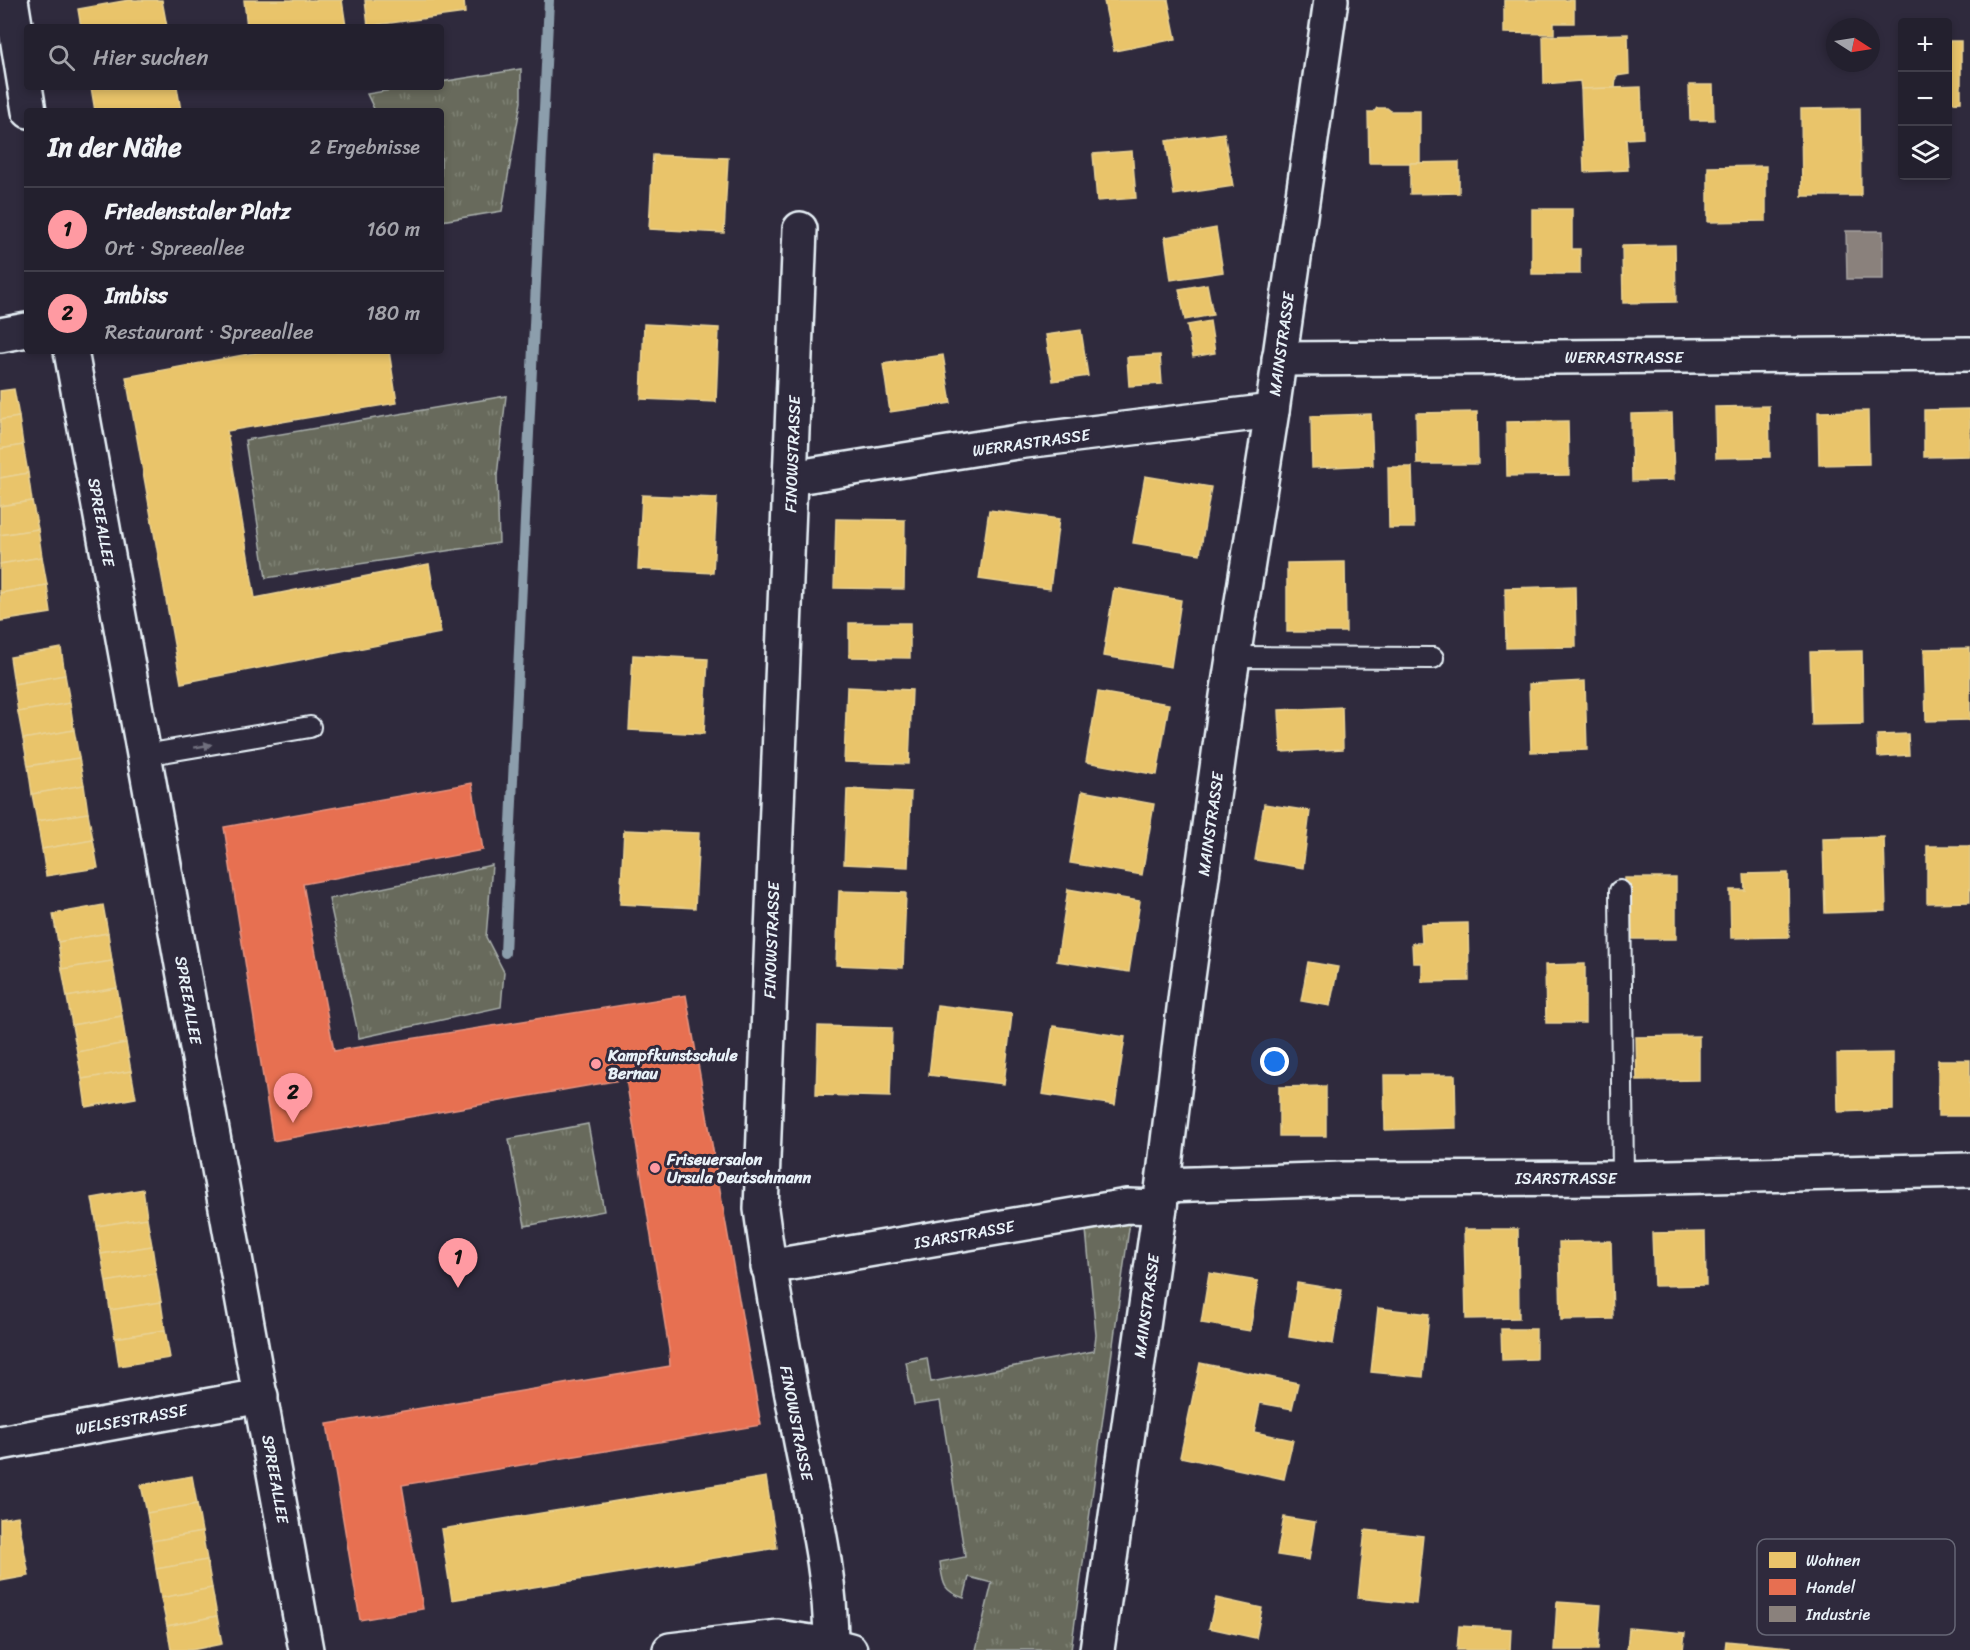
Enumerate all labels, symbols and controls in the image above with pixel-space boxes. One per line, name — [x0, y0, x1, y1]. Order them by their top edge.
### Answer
north arrow — [1826, 18, 1880, 72]
map controls — [1898, 18, 1952, 180]
button: + — [1898, 18, 1952, 72]
search box — [24, 24, 444, 90]
text: Hier suchen — [93, 38, 208, 77]
icon: search — [45, 41, 78, 74]
button: − — [1898, 72, 1952, 126]
text: In der Nähe — [48, 124, 182, 170]
button: layers — [1898, 126, 1952, 180]
text: 2 Ergebnisse — [310, 130, 420, 165]
text: Friedenstaler Platz — [105, 192, 291, 231]
text: 1 — [63, 212, 72, 247]
text: 160 m — [367, 212, 420, 247]
text: Ort · Spreeallee — [105, 231, 245, 266]
text: Imbiss — [105, 276, 168, 315]
street label: MAINSTRASSE — [1260, 289, 1303, 398]
text: 2 — [62, 296, 73, 331]
text: 180 m — [366, 296, 420, 331]
text: Restaurant · Spreeallee — [105, 315, 314, 350]
street label: WERRASTRASSE — [1565, 343, 1684, 372]
street label: FINOWSTRASSE — [776, 394, 809, 513]
street label: WERRASTRASSE — [970, 420, 1093, 465]
street label: SPREEALLEE — [79, 475, 124, 570]
one-way arrow — [193, 741, 212, 750]
street label: MAINSTRASSE — [1189, 769, 1232, 878]
street label: FINOWSTRASSE — [755, 880, 788, 999]
street label: SPREEALLEE — [166, 953, 211, 1048]
place label: Kampfkunstschule Bernau — [607, 1041, 739, 1088]
your location — [1260, 1047, 1289, 1076]
marker: Kampfkunstschule Bernau — [589, 1057, 603, 1071]
pin: 2 — [274, 1074, 312, 1123]
place label: Friseuersalon Ursula Deutschmann — [666, 1145, 811, 1192]
marker: Friseuersalon Ursula Deutschmann — [648, 1161, 662, 1175]
street label: ISARSTRASSE — [1514, 1164, 1618, 1193]
street label: ISARSTRASSE — [911, 1211, 1018, 1258]
pin: 1 — [438, 1238, 478, 1288]
street label: MAINSTRASSE — [1125, 1251, 1168, 1360]
street label: FINOWSTRASSE — [771, 1363, 822, 1484]
street label: WELSESTRASSE — [73, 1395, 191, 1444]
street label: SPREEALLEE — [253, 1432, 298, 1527]
legend — [1757, 1539, 1955, 1635]
text: Wohnen — [1806, 1546, 1861, 1575]
text: Handel — [1806, 1573, 1856, 1602]
text: Industrie — [1805, 1600, 1870, 1629]

